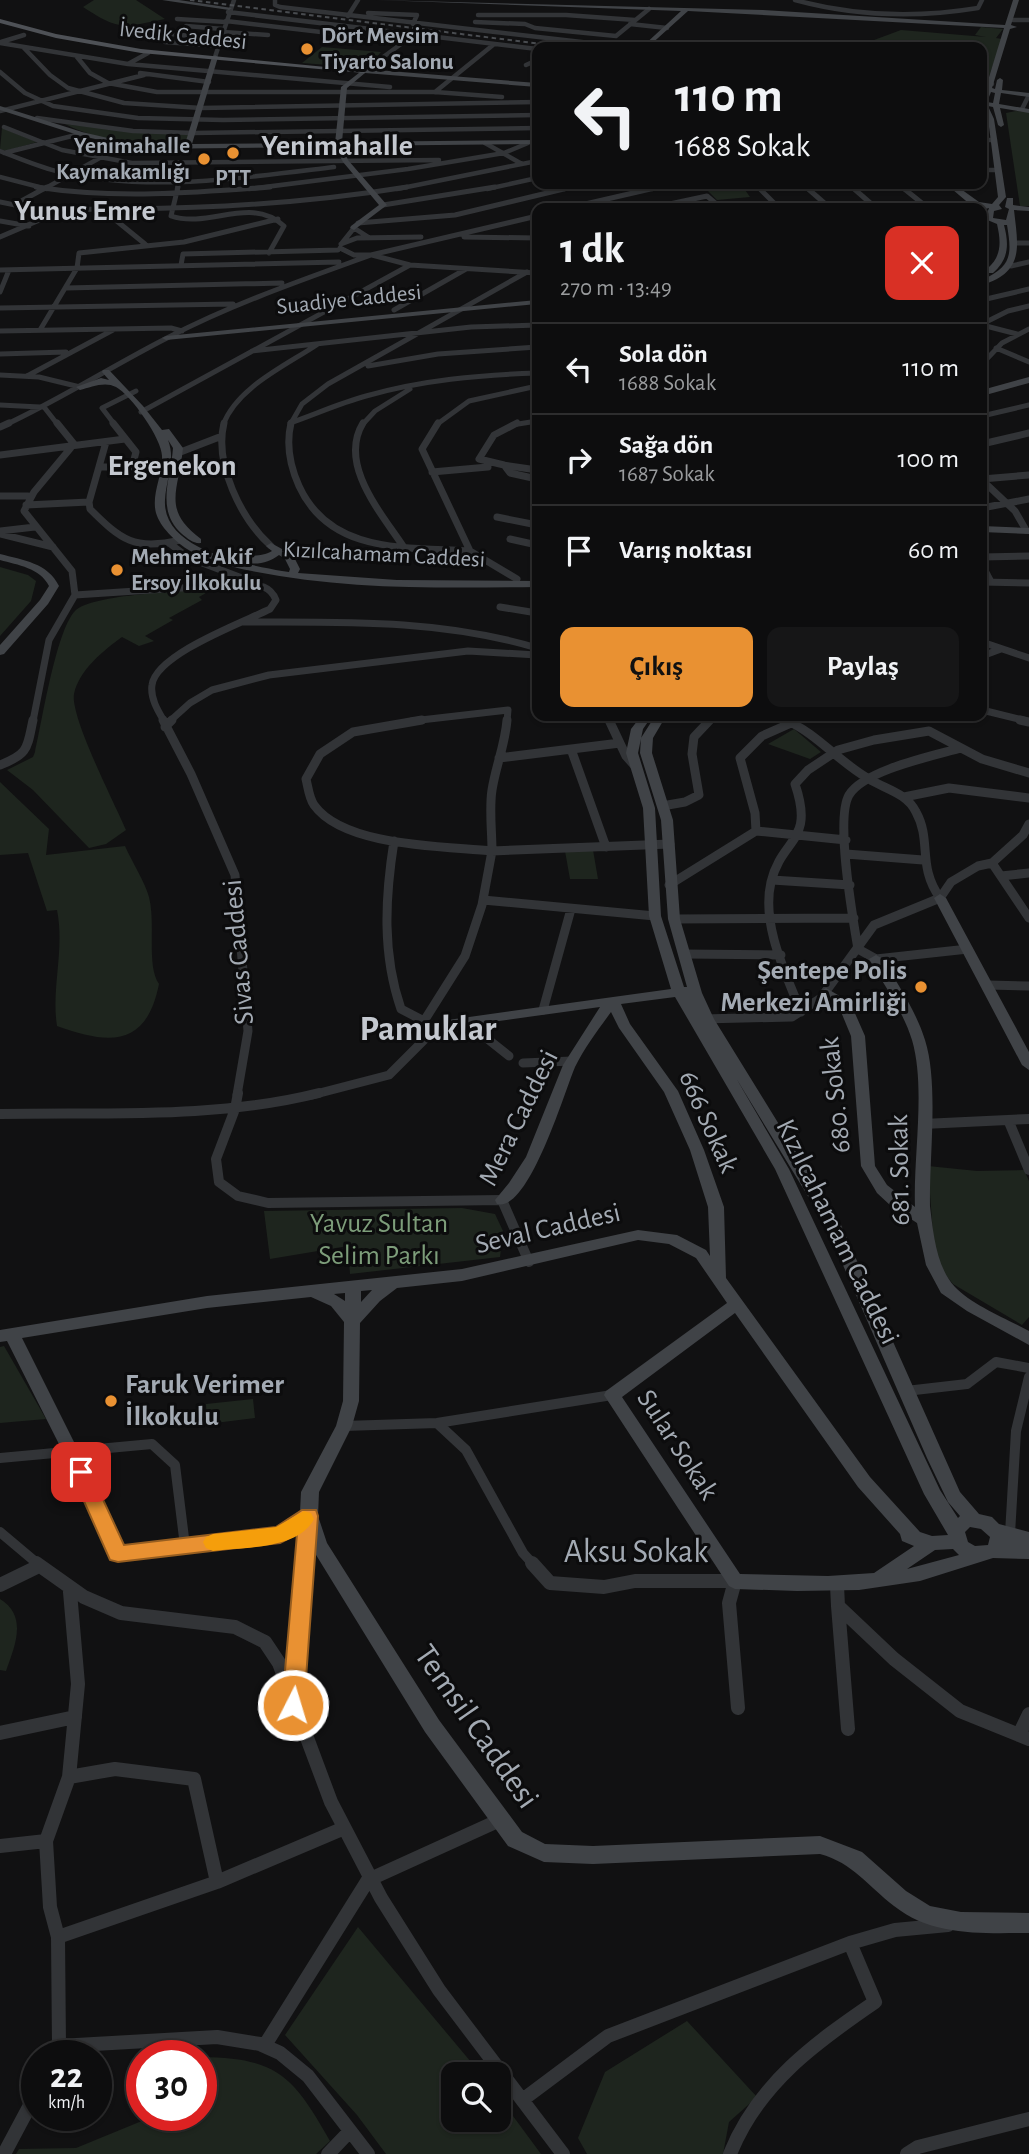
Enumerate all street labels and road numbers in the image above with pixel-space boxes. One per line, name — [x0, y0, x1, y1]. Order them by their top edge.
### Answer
street label: İvedik Caddesi — [118, 16, 248, 54]
street label: Suadiye Caddesi — [275, 281, 423, 319]
street label: Kızılcahamam Caddesi — [282, 538, 486, 572]
street label: Sivas Caddesi — [219, 878, 259, 1026]
street label: 680. Sokak — [816, 1035, 856, 1154]
street label: Mera Caddesi — [474, 1046, 564, 1190]
street label: 666 Sokak — [673, 1067, 743, 1177]
street label: 681. Sokak — [885, 1114, 915, 1226]
street label: Kızılcahamam Caddesi — [770, 1115, 904, 1349]
street label: Seval Caddesi — [473, 1199, 623, 1259]
street label: Sular Sokak — [631, 1385, 723, 1505]
street label: Aksu Sokak — [564, 1536, 708, 1569]
street label: Temsil Caddesi — [408, 1639, 544, 1815]

